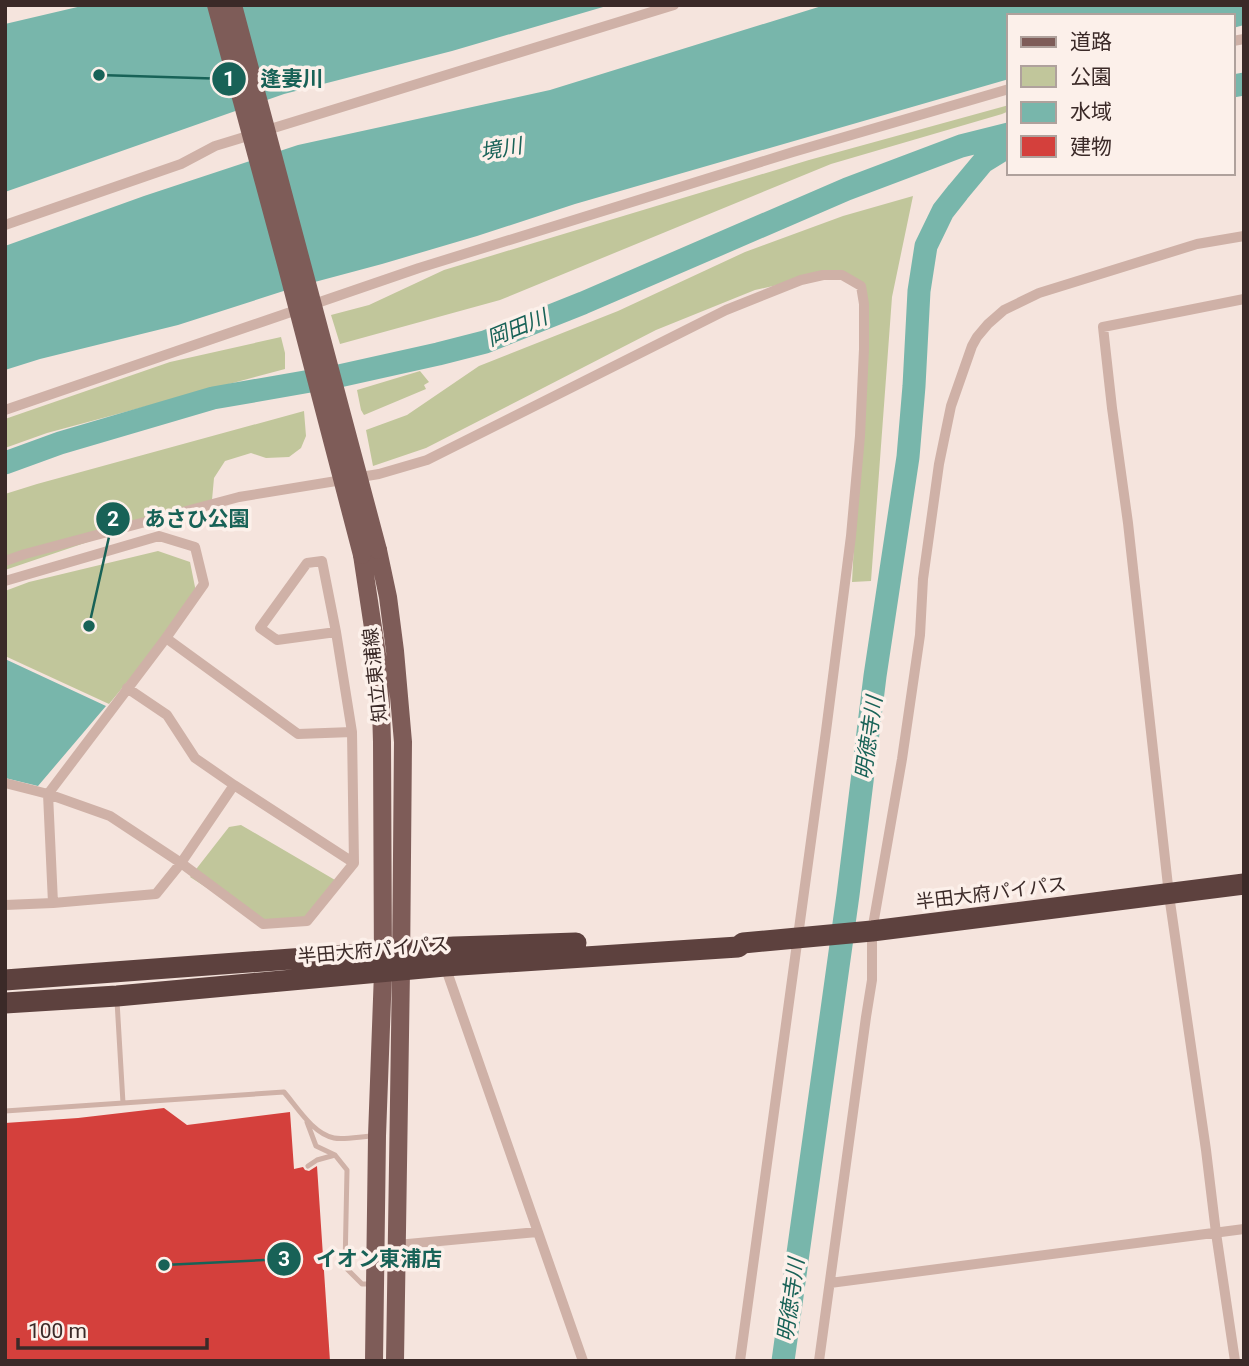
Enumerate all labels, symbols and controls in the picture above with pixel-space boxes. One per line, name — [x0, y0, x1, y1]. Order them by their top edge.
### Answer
legend — [1007, 14, 1235, 175]
text: 道路 — [1070, 30, 1112, 54]
callout: 逢妻川 — [212, 58, 338, 100]
text: 公園 — [1070, 65, 1112, 89]
text: 1 — [223, 67, 235, 91]
text: 逢妻川 — [261, 67, 324, 91]
text: 水域 — [1070, 100, 1112, 124]
water label: 境川 — [478, 133, 526, 164]
text: 建物 — [1070, 135, 1112, 159]
water label: 岡田川 — [483, 304, 553, 351]
callout: あさひ公園 — [96, 498, 264, 540]
text: 2 — [107, 507, 119, 531]
text: あさひ公園 — [145, 507, 250, 531]
street label: 知立東浦線 — [359, 627, 391, 723]
water label: 明徳寺川 — [851, 693, 887, 781]
street label: 半田大府パイパス — [914, 872, 1068, 914]
street label: 半田大府パイパス — [296, 932, 450, 968]
callout: イオン東浦店 — [267, 1238, 456, 1280]
text: 3 — [278, 1247, 290, 1271]
text: イオン東浦店 — [316, 1247, 442, 1271]
water label: 明徳寺川 — [773, 1255, 809, 1343]
scale bar — [18, 1306, 206, 1350]
text: 100 m — [28, 1319, 87, 1343]

